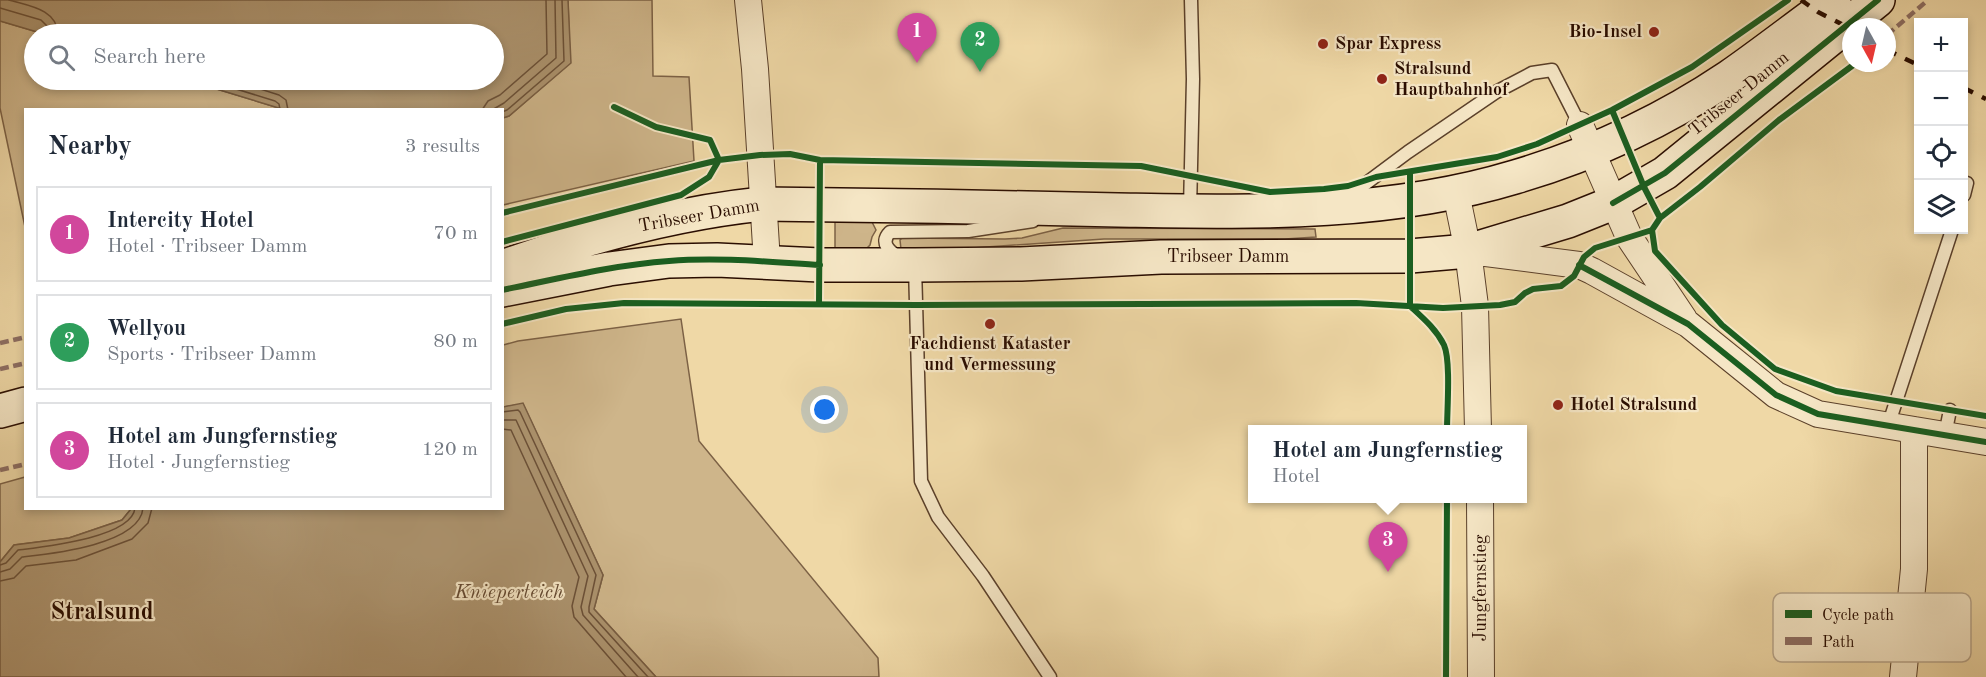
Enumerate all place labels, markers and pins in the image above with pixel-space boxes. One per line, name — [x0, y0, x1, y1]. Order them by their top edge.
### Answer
pin: 1 — [898, 14, 936, 63]
pin: 2 — [960, 22, 1000, 72]
place label: Bio-Insel — [1568, 23, 1642, 41]
marker: Bio-Insel — [1647, 25, 1661, 39]
place label: Spar Express — [1335, 35, 1442, 53]
marker: Spar Express — [1316, 37, 1330, 51]
place label: Stralsund Hauptbahnhof — [1394, 60, 1510, 99]
marker: Stralsund Hauptbahnhof — [1375, 72, 1389, 86]
marker: Fachdienst Kataster und Vermessung — [983, 317, 997, 331]
place label: Fachdienst Kataster und Vermessung — [909, 335, 1071, 374]
place label: Hotel Stralsund — [1570, 396, 1697, 414]
marker: Hotel Stralsund — [1551, 398, 1565, 412]
pin: 3 — [1368, 522, 1408, 572]

